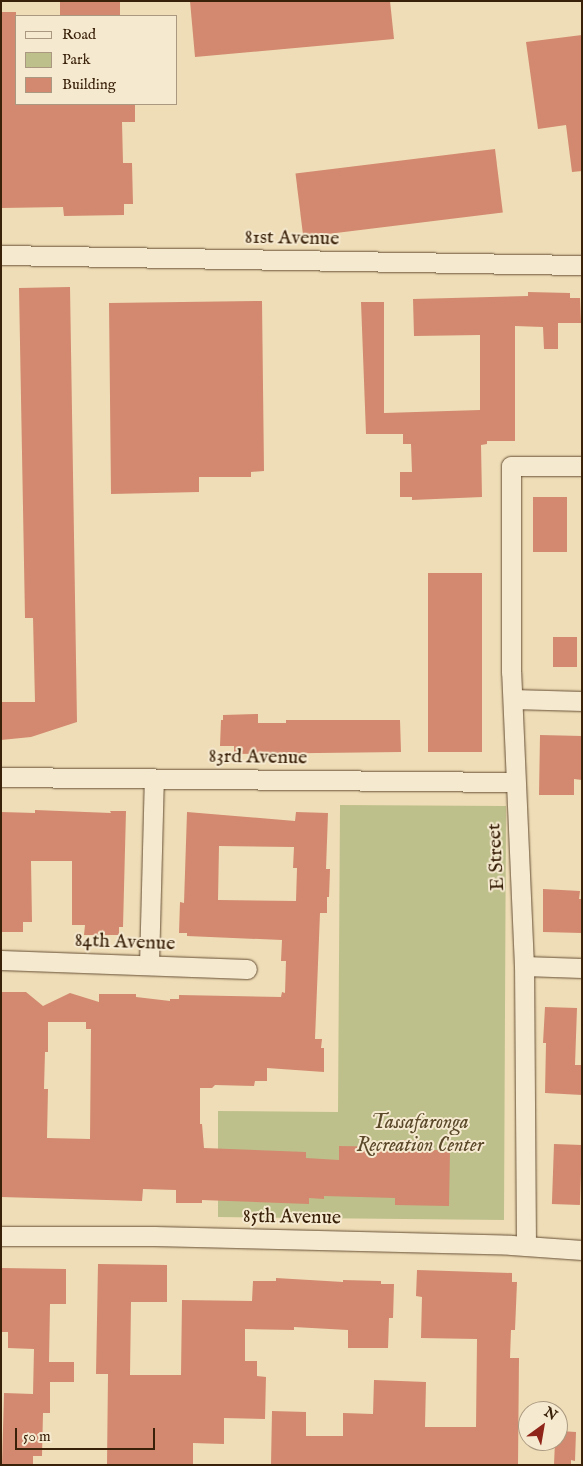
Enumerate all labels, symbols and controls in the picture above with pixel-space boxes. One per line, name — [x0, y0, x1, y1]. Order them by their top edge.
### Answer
legend — [15, 15, 178, 105]
text: Road — [62, 25, 96, 44]
text: Park — [62, 50, 91, 69]
text: Building — [62, 75, 116, 94]
street label: 81st Avenue — [244, 225, 340, 251]
street label: 83rd Avenue — [208, 744, 308, 770]
street label: E Street — [482, 822, 510, 892]
street label: 84th Avenue — [74, 928, 176, 956]
park label: Tassafaronga Recreation Center — [356, 1111, 484, 1158]
street label: 85th Avenue — [243, 1204, 341, 1230]
north arrow — [518, 1401, 568, 1451]
text: N — [541, 1403, 560, 1425]
scale bar — [18, 1418, 158, 1450]
text: 50 m — [23, 1427, 51, 1446]

